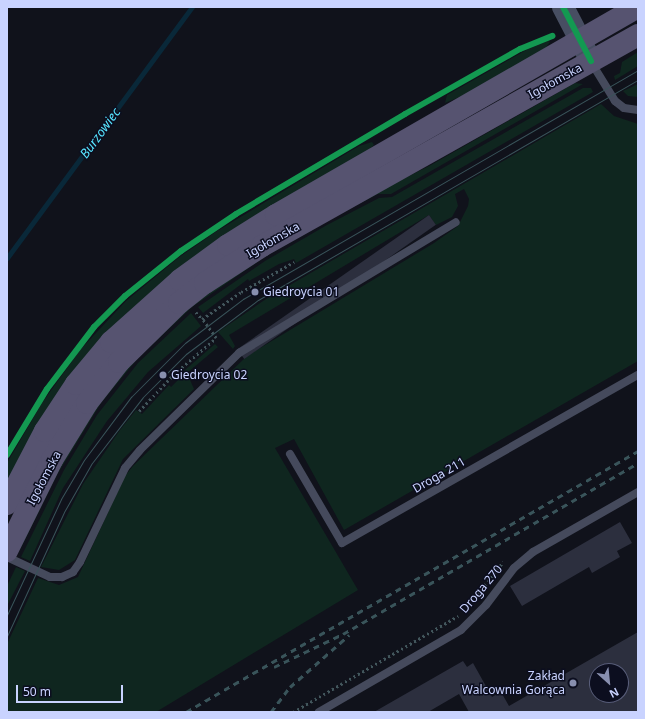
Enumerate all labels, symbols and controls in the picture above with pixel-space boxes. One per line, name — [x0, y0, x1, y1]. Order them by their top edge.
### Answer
street label: Igołomska — [526, 60, 584, 102]
water label: Burzowiec — [77, 105, 123, 161]
street label: Igołomska — [244, 219, 302, 261]
place label: Giedroycia 01 — [263, 285, 339, 299]
marker: Giedroycia 01 — [250, 287, 260, 297]
place label: Giedroycia 02 — [171, 368, 247, 382]
marker: Giedroycia 02 — [158, 370, 168, 380]
street label: Igołomska — [24, 448, 64, 508]
street label: Droga 211 — [410, 454, 468, 496]
street label: Droga 270 — [457, 562, 505, 616]
north arrow — [589, 663, 629, 703]
place label: Zakład Walcownia Gorąca — [462, 669, 565, 697]
scale bar — [18, 677, 125, 703]
marker: Zakład Walcownia Gorąca — [568, 678, 578, 688]
text: 50 m — [23, 683, 51, 700]
text: N — [607, 685, 622, 702]

